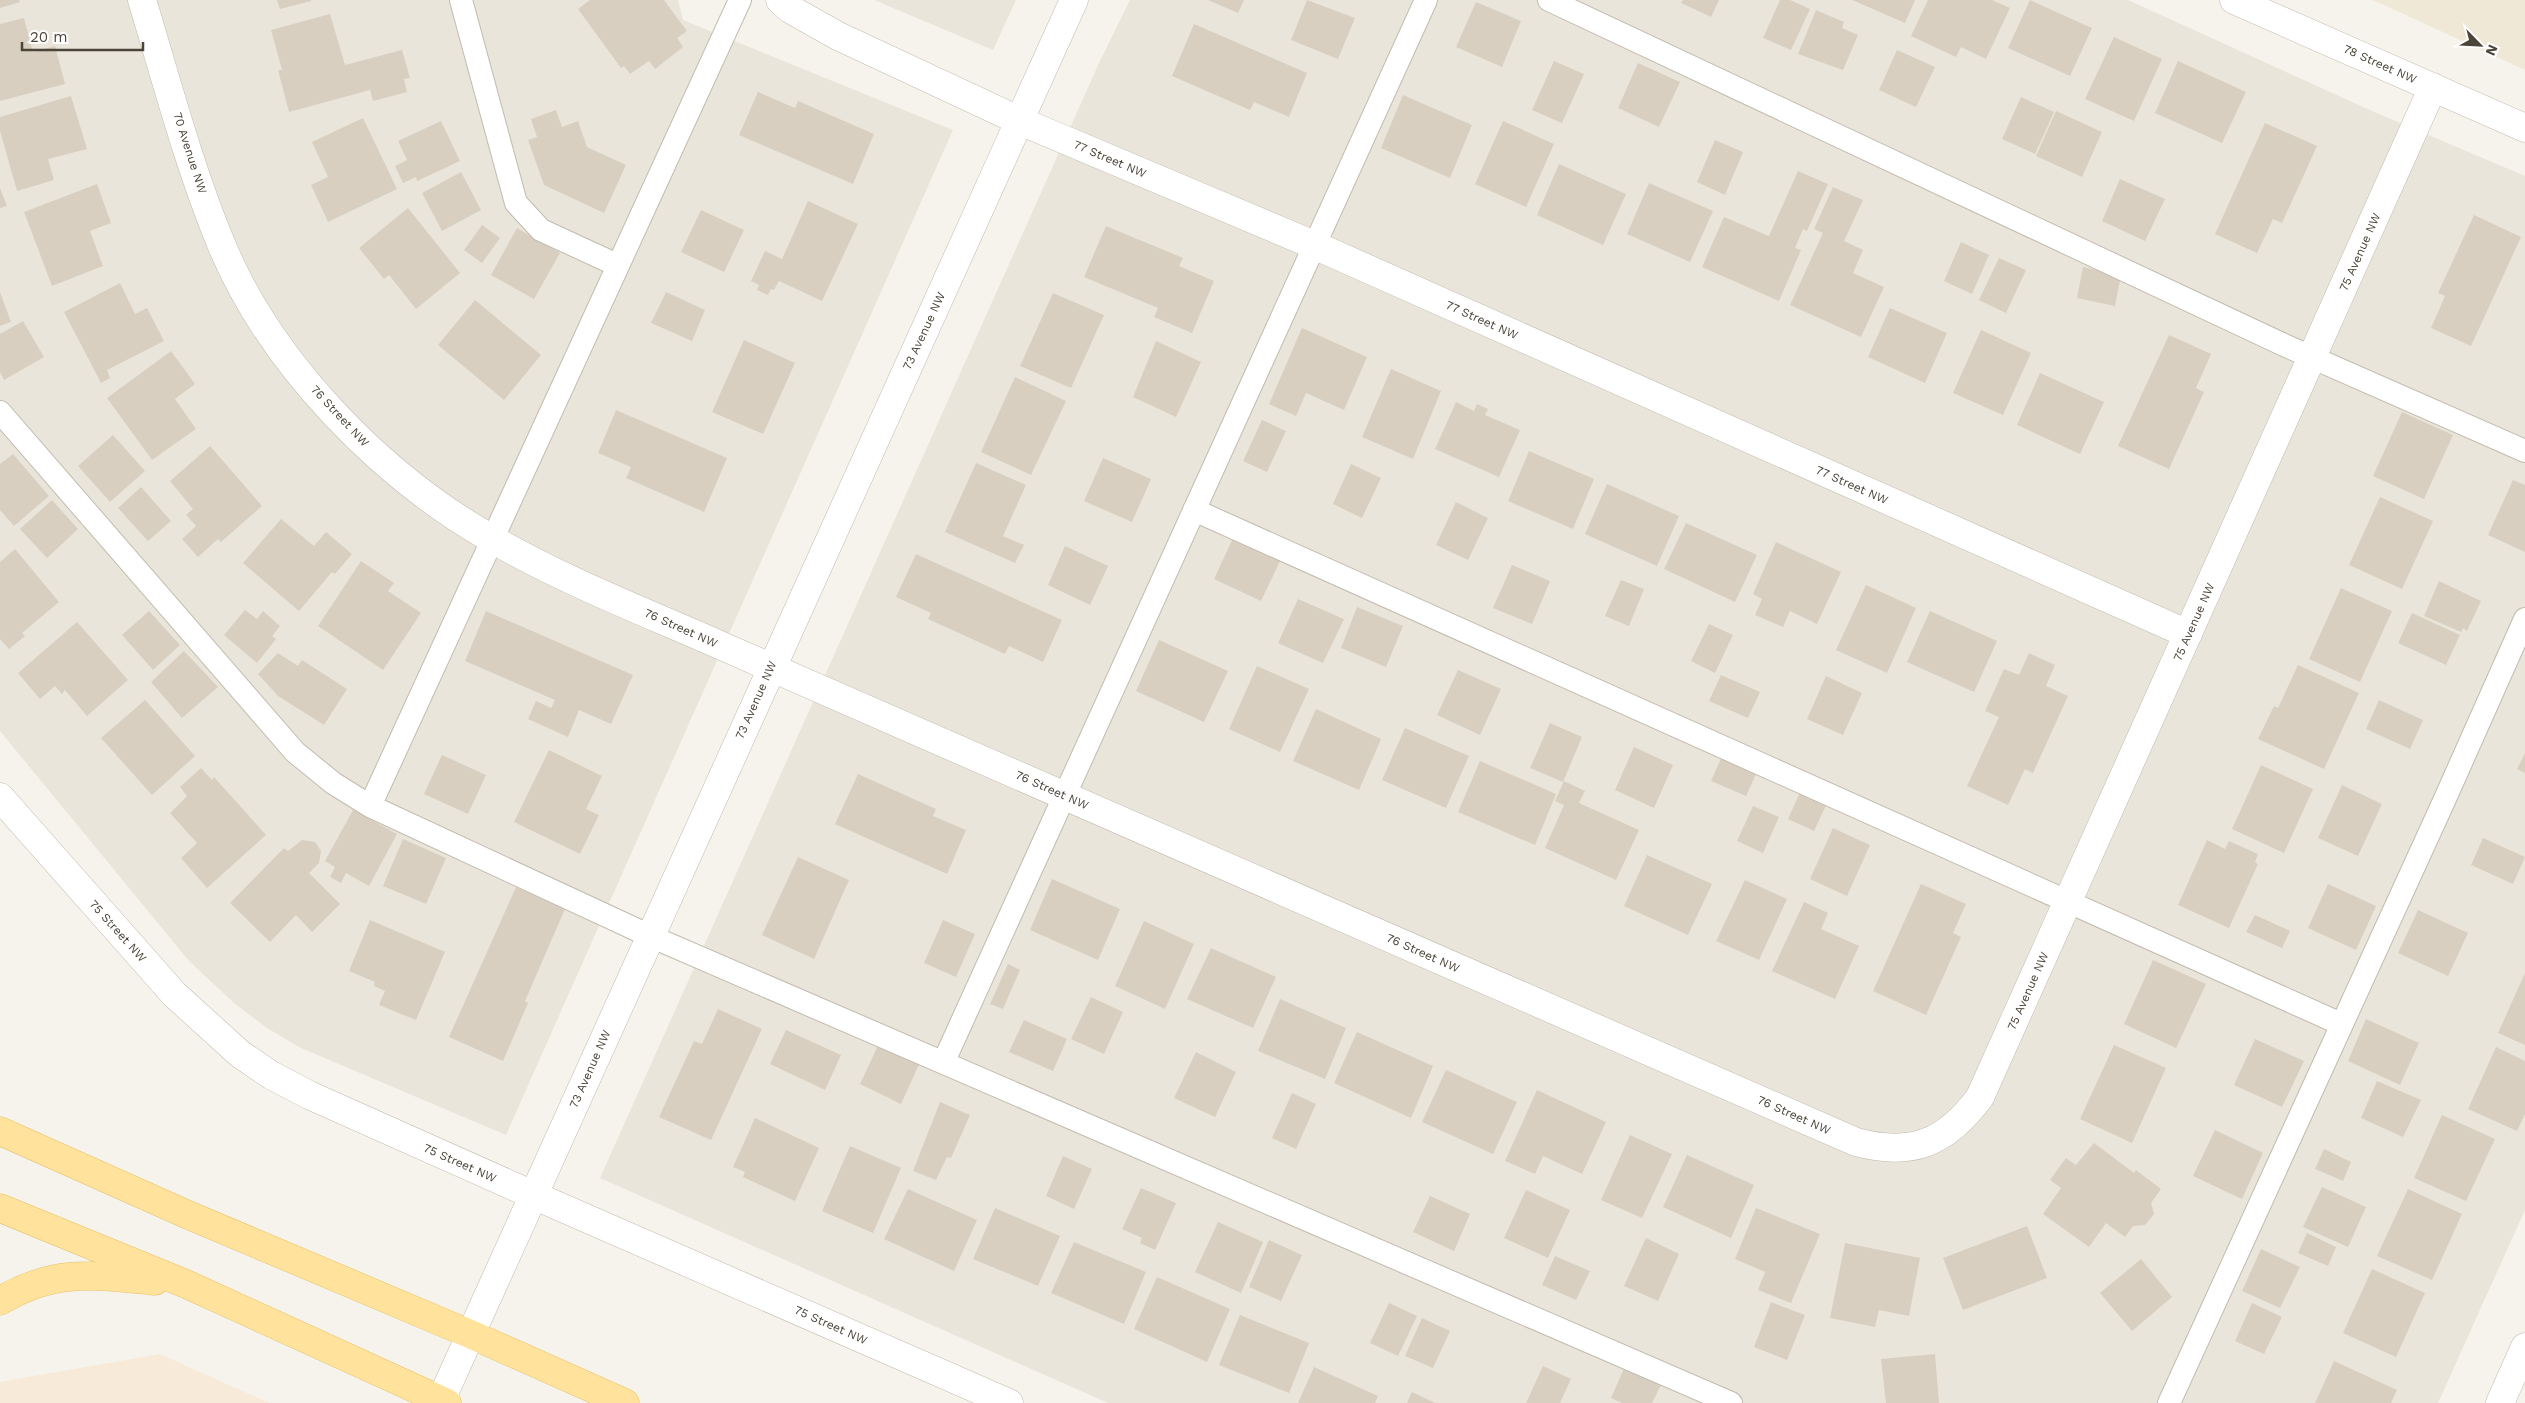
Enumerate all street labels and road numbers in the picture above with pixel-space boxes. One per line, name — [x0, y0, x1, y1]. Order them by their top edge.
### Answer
street label: 78 Street NW — [2341, 42, 2419, 87]
street label: 70 Avenue NW — [170, 111, 210, 196]
street label: 77 Street NW — [1071, 137, 1149, 181]
street label: 75 Avenue NW — [2336, 210, 2384, 293]
street label: 73 Avenue NW — [900, 289, 948, 372]
street label: 77 Street NW — [1444, 298, 1521, 342]
street label: 76 Street NW — [308, 383, 372, 450]
street label: 77 Street NW — [1814, 463, 1891, 507]
street label: 75 Avenue NW — [2170, 580, 2218, 663]
street label: 76 Street NW — [642, 606, 720, 651]
street label: 73 Avenue NW — [732, 658, 780, 741]
street label: 76 Street NW — [1013, 768, 1091, 813]
street label: 75 Street NW — [87, 897, 150, 965]
street label: 76 Street NW — [1384, 931, 1462, 976]
street label: 75 Avenue NW — [2004, 949, 2052, 1032]
street label: 73 Avenue NW — [566, 1027, 614, 1110]
street label: 76 Street NW — [1755, 1093, 1833, 1138]
street label: 75 Street NW — [421, 1141, 499, 1186]
street label: 75 Street NW — [792, 1303, 870, 1348]

